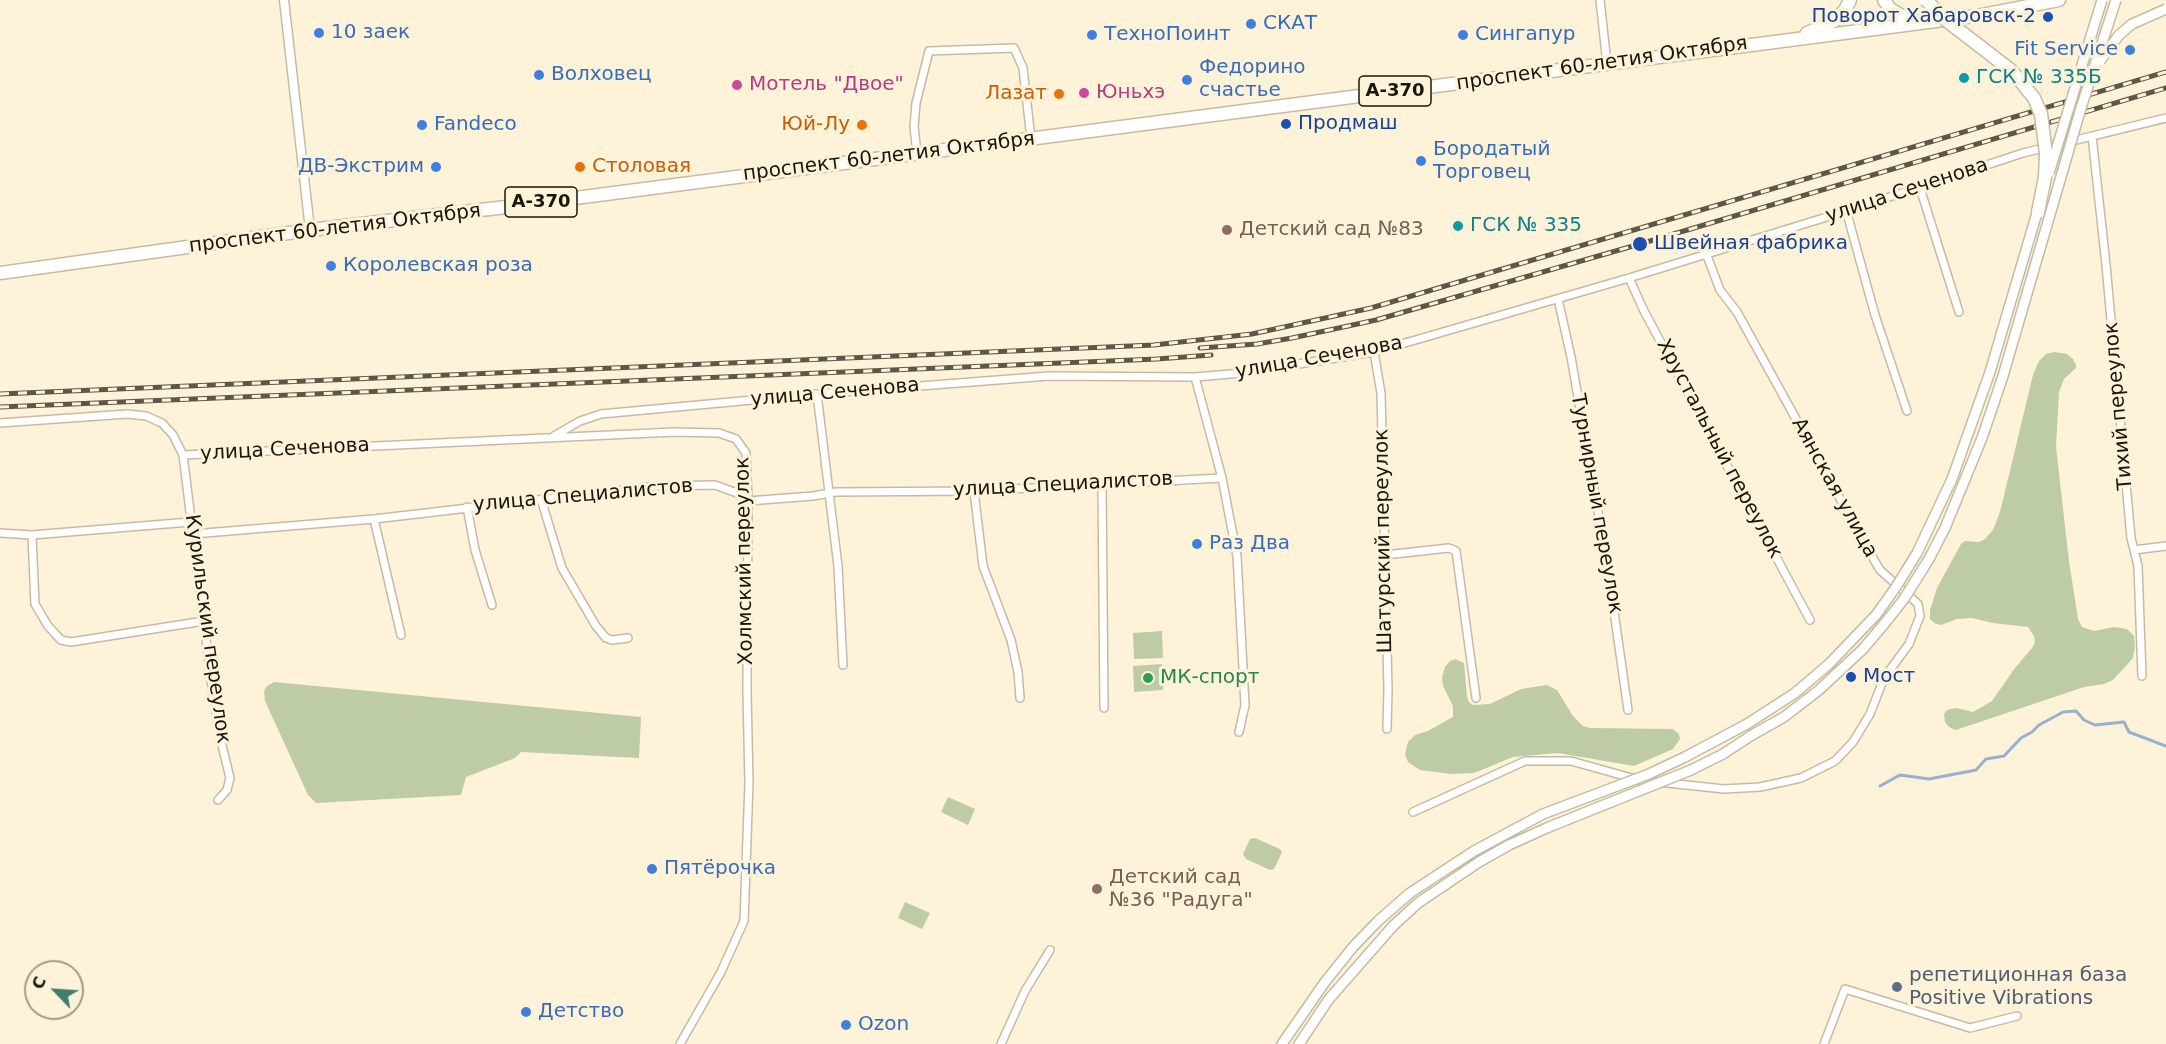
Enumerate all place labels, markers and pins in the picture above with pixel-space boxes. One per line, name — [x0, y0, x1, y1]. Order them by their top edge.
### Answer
place label: Поворот Хабаровск-2 — [1811, 5, 2036, 29]
marker: Поворот Хабаровск-2 — [2041, 10, 2055, 24]
place label: СКАТ — [1263, 12, 1317, 36]
marker: СКАТ — [1244, 17, 1258, 31]
place label: 10 заек — [331, 21, 410, 45]
place label: ТехноПоинт — [1104, 23, 1231, 47]
place label: Сингапур — [1475, 23, 1575, 47]
marker: 10 заек — [312, 26, 326, 40]
marker: ТехноПоинт — [1085, 28, 1099, 42]
marker: Сингапур — [1456, 28, 1470, 42]
place label: Fit Service — [2014, 38, 2118, 62]
marker: Fit Service — [2123, 43, 2137, 57]
place label: Федорино счастье — [1199, 56, 1306, 103]
place label: Волховец — [551, 63, 652, 87]
place label: ГСК № 335Б — [1976, 66, 2102, 90]
marker: Волховец — [532, 68, 546, 82]
marker: ГСК № 335Б — [1957, 71, 1971, 85]
place label: Мотель "Двое" — [749, 73, 904, 97]
marker: Федорино счастье — [1180, 73, 1194, 87]
marker: Мотель "Двое" — [730, 78, 744, 92]
place label: Юньхэ — [1096, 81, 1165, 105]
place label: Лазат — [985, 82, 1047, 106]
marker: Юньхэ — [1077, 86, 1091, 100]
marker: Лазат — [1052, 87, 1066, 101]
place label: Продмаш — [1298, 112, 1397, 136]
place label: Fandeco — [434, 113, 517, 137]
place label: Юй-Лу — [781, 113, 850, 137]
marker: Продмаш — [1279, 117, 1293, 131]
marker: Fandeco — [415, 118, 429, 132]
marker: Юй-Лу — [855, 118, 869, 132]
place label: Бородатый Торговец — [1433, 138, 1550, 185]
marker: Бородатый Торговец — [1414, 154, 1428, 168]
place label: ДВ-Экстрим — [298, 155, 424, 179]
place label: Столовая — [592, 155, 691, 179]
marker: ДВ-Экстрим — [429, 160, 443, 174]
marker: Столовая — [573, 160, 587, 174]
place label: ГСК № 335 — [1470, 214, 1582, 238]
place label: Детский сад №83 — [1239, 218, 1424, 242]
marker: ГСК № 335 — [1451, 219, 1465, 233]
marker: Детский сад №83 — [1220, 223, 1234, 237]
place label: Швейная фабрика — [1654, 232, 1848, 256]
marker: Швейная фабрика — [1631, 235, 1649, 253]
place label: Королевская роза — [343, 254, 533, 278]
marker: Королевская роза — [324, 259, 338, 273]
place label: Раз Два — [1209, 532, 1290, 556]
marker: Раз Два — [1190, 537, 1204, 551]
place label: Мост — [1863, 665, 1915, 689]
place label: МК-спорт — [1160, 666, 1259, 690]
marker: Мост — [1844, 670, 1858, 684]
marker: МК-спорт — [1141, 671, 1155, 685]
place label: Пятёрочка — [664, 857, 776, 881]
marker: Пятёрочка — [645, 862, 659, 876]
place label: Детский сад №36 "Радуга" — [1109, 866, 1253, 913]
marker: Детский сад №36 "Радуга" — [1090, 882, 1104, 896]
place label: репетиционная база Positive Vibrations — [1909, 964, 2127, 1011]
marker: репетиционная база Positive Vibrations — [1890, 980, 1904, 994]
place label: Детство — [538, 1000, 624, 1024]
marker: Детство — [519, 1005, 533, 1019]
place label: Ozon — [858, 1013, 909, 1037]
marker: Ozon — [839, 1018, 853, 1032]

